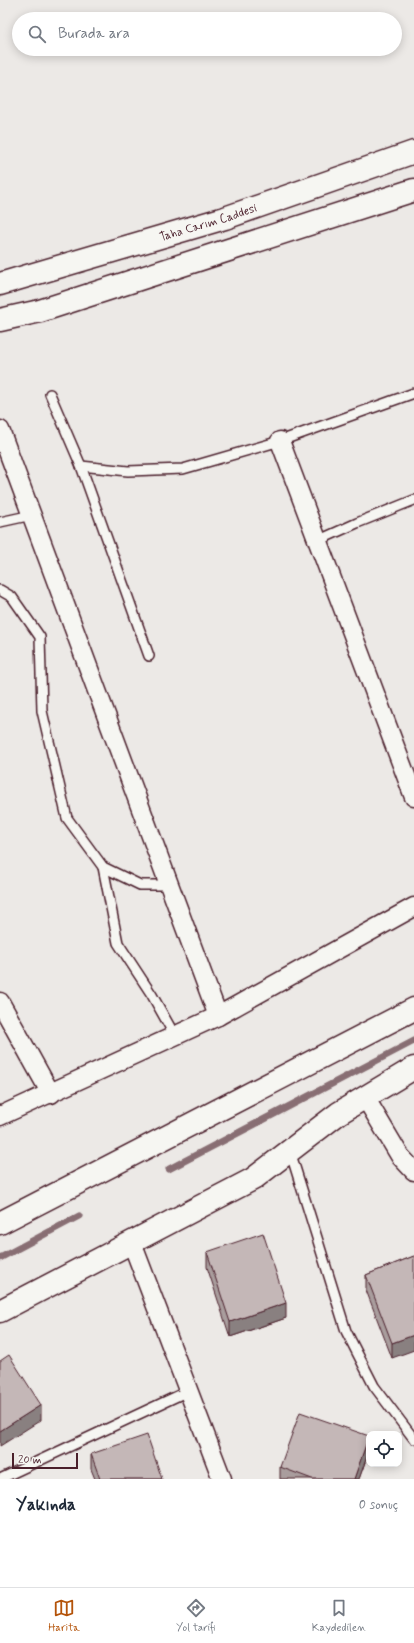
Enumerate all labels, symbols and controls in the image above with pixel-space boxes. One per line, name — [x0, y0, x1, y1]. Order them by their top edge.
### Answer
search box — [12, 12, 402, 56]
icon: search — [26, 23, 48, 45]
text: Burada ara — [58, 24, 130, 44]
street label: Taha Carım Caddesi — [158, 200, 260, 246]
map controls — [366, 1431, 402, 1467]
button: locate — [366, 1431, 402, 1467]
scale bar — [12, 1451, 78, 1470]
text: 20 m — [18, 1453, 41, 1467]
text: Yakında — [16, 1494, 76, 1516]
text: 0 sonuç — [359, 1497, 398, 1514]
tab: Harita — [48, 1597, 80, 1635]
tab: Yol tarifi — [176, 1597, 215, 1635]
tab: Kaydedilen — [312, 1597, 366, 1635]

